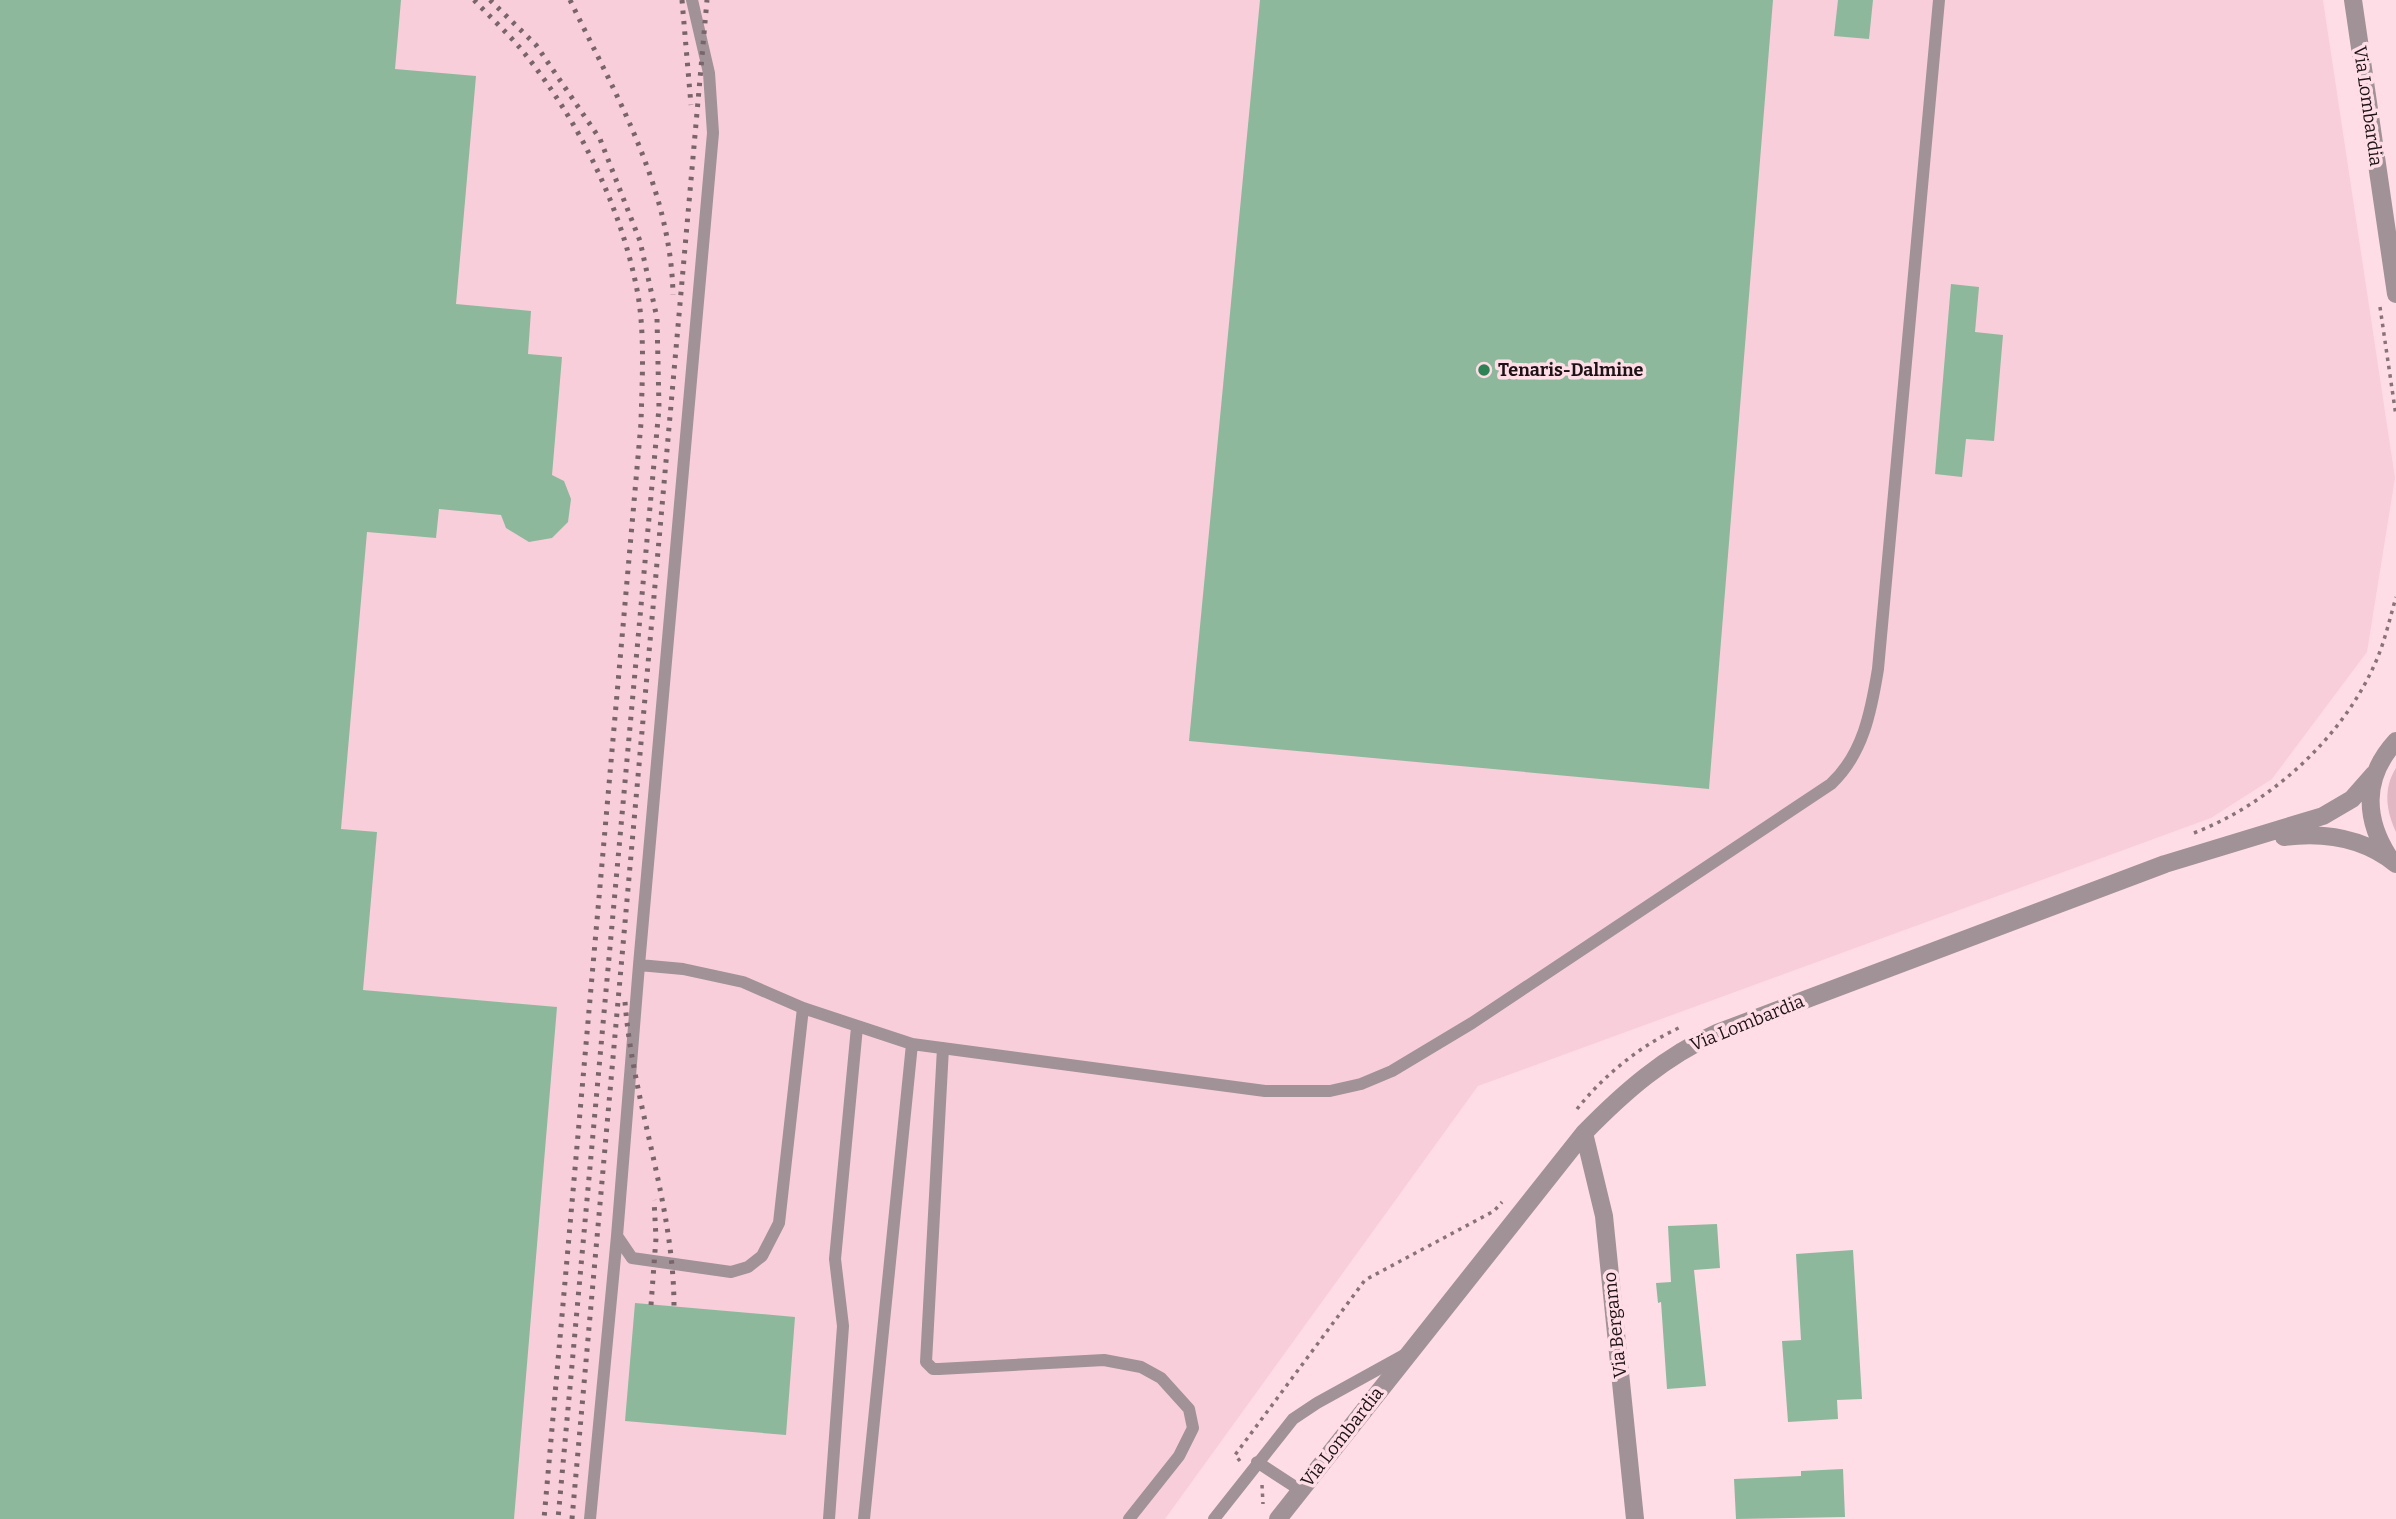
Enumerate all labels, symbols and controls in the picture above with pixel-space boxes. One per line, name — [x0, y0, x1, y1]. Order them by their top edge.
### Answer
street label: Via Lombardia — [2349, 45, 2387, 168]
place label: Tenaris-Dalmine — [1498, 359, 1643, 381]
marker: Tenaris-Dalmine — [1476, 362, 1492, 378]
street label: Via Lombardia — [1687, 990, 1807, 1056]
street label: Via Bergamo — [1599, 1271, 1631, 1379]
street label: Via Lombardia — [1296, 1382, 1388, 1491]

